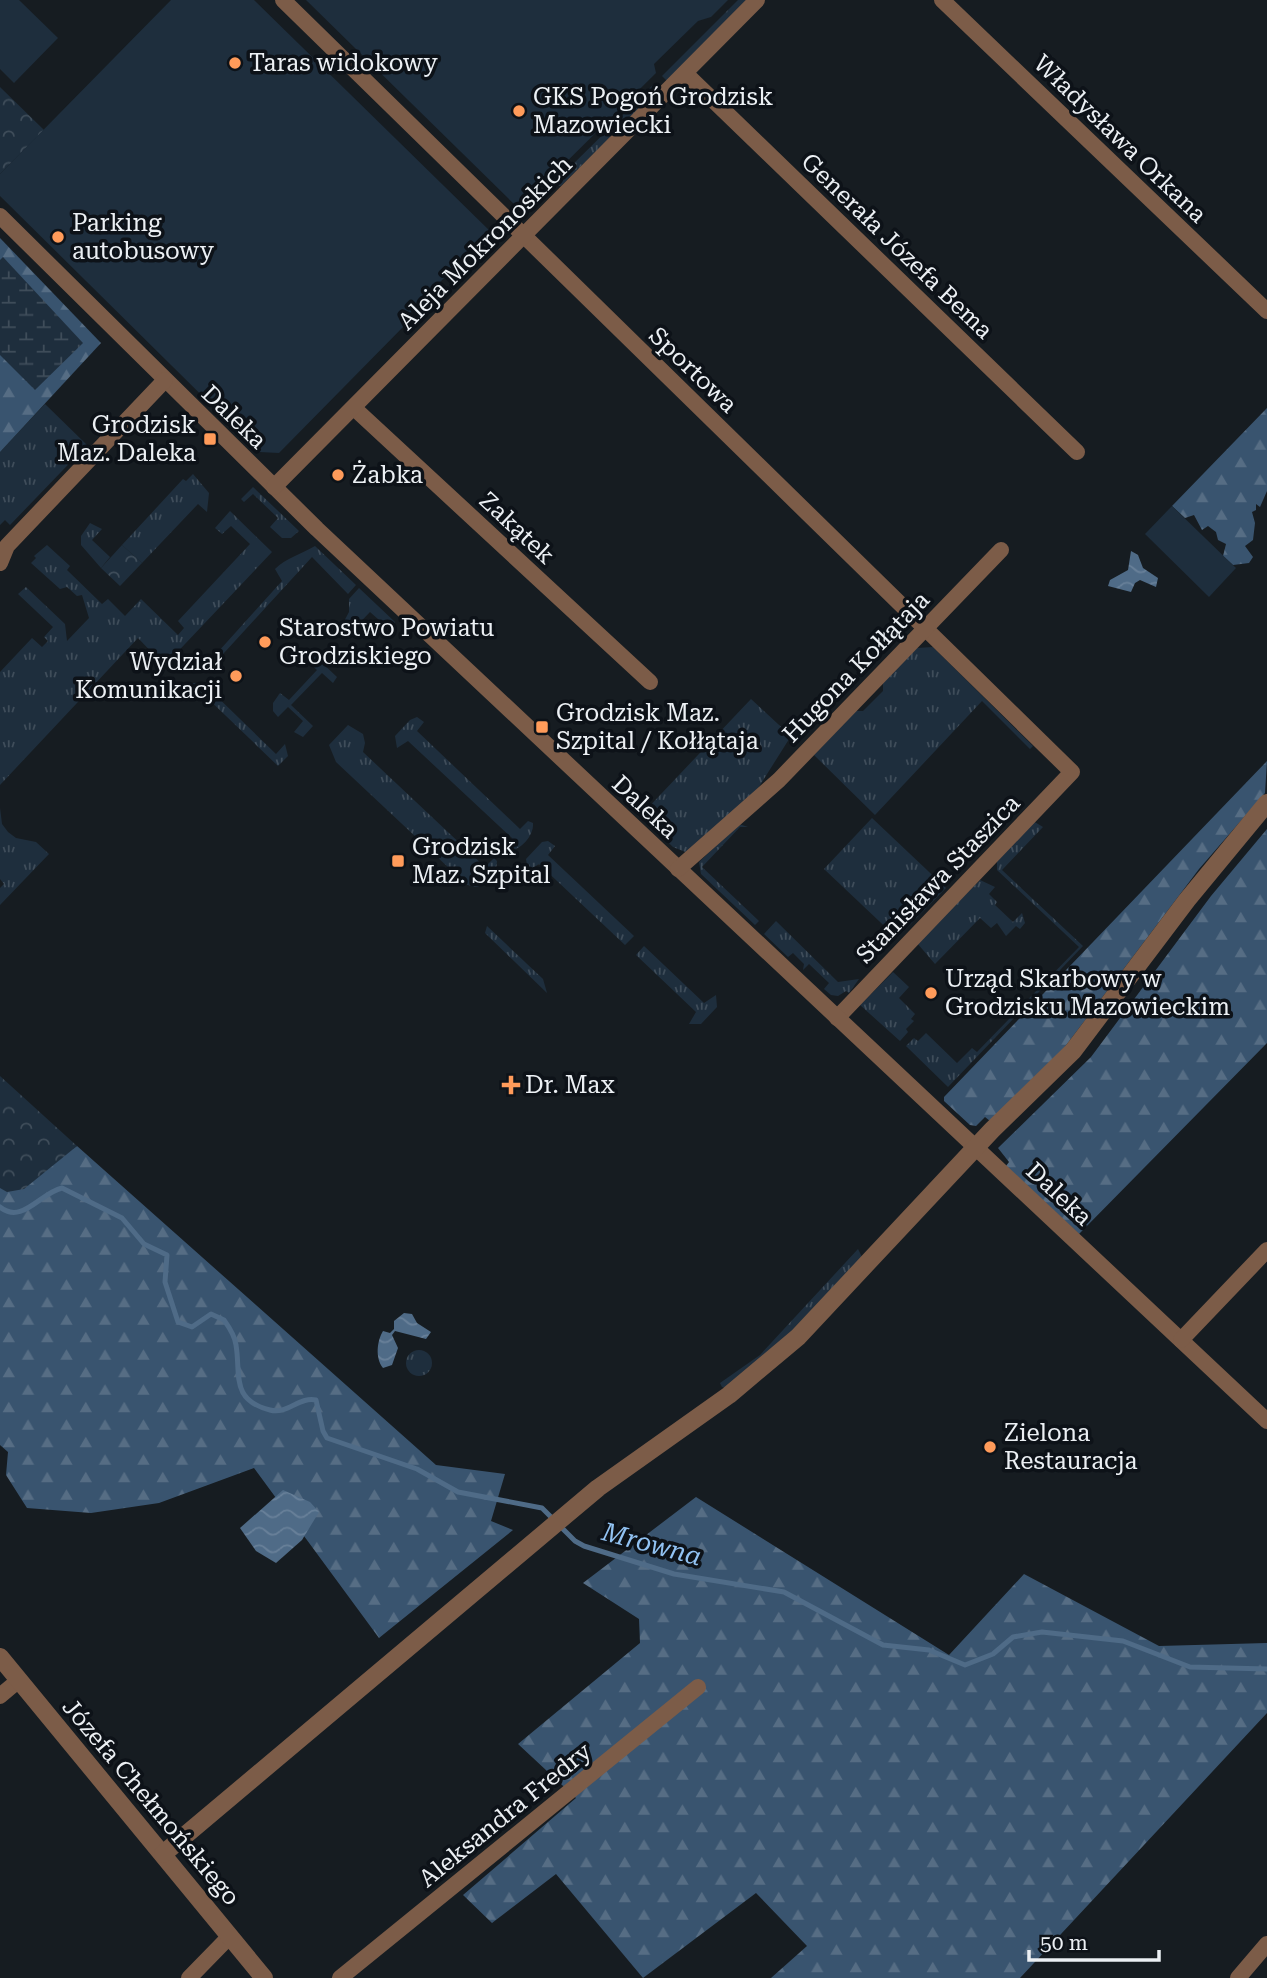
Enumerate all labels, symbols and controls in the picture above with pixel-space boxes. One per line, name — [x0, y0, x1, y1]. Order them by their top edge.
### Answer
place label: Taras widokowy — [249, 49, 438, 77]
street label: Władysława Orkana — [1028, 49, 1212, 229]
marker: Taras widokowy — [227, 55, 243, 71]
place label: GKS Pogoń Grodzisk Mazowiecki — [533, 83, 773, 139]
marker: GKS Pogoń Grodzisk Mazowiecki — [511, 103, 527, 119]
street label: Generała Józefa Bema — [796, 147, 998, 345]
street label: Aleja Mokronoskich — [392, 150, 578, 336]
place label: Parking autobusowy — [72, 209, 215, 265]
marker: Parking autobusowy — [50, 229, 66, 245]
street label: Sportowa — [643, 321, 743, 419]
street label: Daleka — [196, 379, 272, 455]
place label: Grodzisk Maz. Daleka — [57, 411, 196, 467]
marker: Grodzisk Maz. Daleka — [202, 431, 218, 447]
place label: Żabka — [352, 460, 423, 489]
marker: Żabka — [330, 467, 346, 483]
street label: Zakątek — [474, 486, 560, 570]
street label: Hugona Kołłątaja — [777, 586, 935, 748]
place label: Starostwo Powiatu Grodziskiego — [279, 614, 494, 670]
marker: Starostwo Powiatu Grodziskiego — [257, 634, 273, 650]
place label: Wydział Komunikacji — [75, 648, 222, 704]
marker: Wydział Komunikacji — [228, 668, 244, 684]
place label: Grodzisk Maz. Szpital / Kołłątaja — [556, 699, 759, 755]
marker: Grodzisk Maz. Szpital / Kołłątaja — [534, 719, 550, 735]
street label: Daleka — [606, 770, 684, 844]
street label: Stanisława Staszica — [850, 789, 1026, 969]
place label: Grodzisk Maz. Szpital — [412, 833, 550, 889]
marker: Grodzisk Maz. Szpital — [390, 853, 406, 869]
place label: Urząd Skarbowy w Grodzisku Mazowieckim — [945, 965, 1230, 1021]
marker: Urząd Skarbowy w Grodzisku Mazowieckim — [923, 985, 939, 1001]
place label: Dr. Max — [525, 1071, 615, 1099]
marker: Dr. Max — [503, 1077, 519, 1093]
street label: Daleka — [1020, 1157, 1098, 1231]
place label: Zielona Restauracja — [1004, 1419, 1137, 1475]
marker: Zielona Restauracja — [982, 1439, 998, 1455]
water label: Mrowna — [598, 1516, 705, 1572]
street label: Józefa Chełmońskiego — [56, 1693, 246, 1911]
street label: Aleksandra Fredry — [413, 1736, 597, 1893]
scale bar — [1029, 1918, 1158, 1962]
text: 50 m — [1040, 1931, 1088, 1955]

